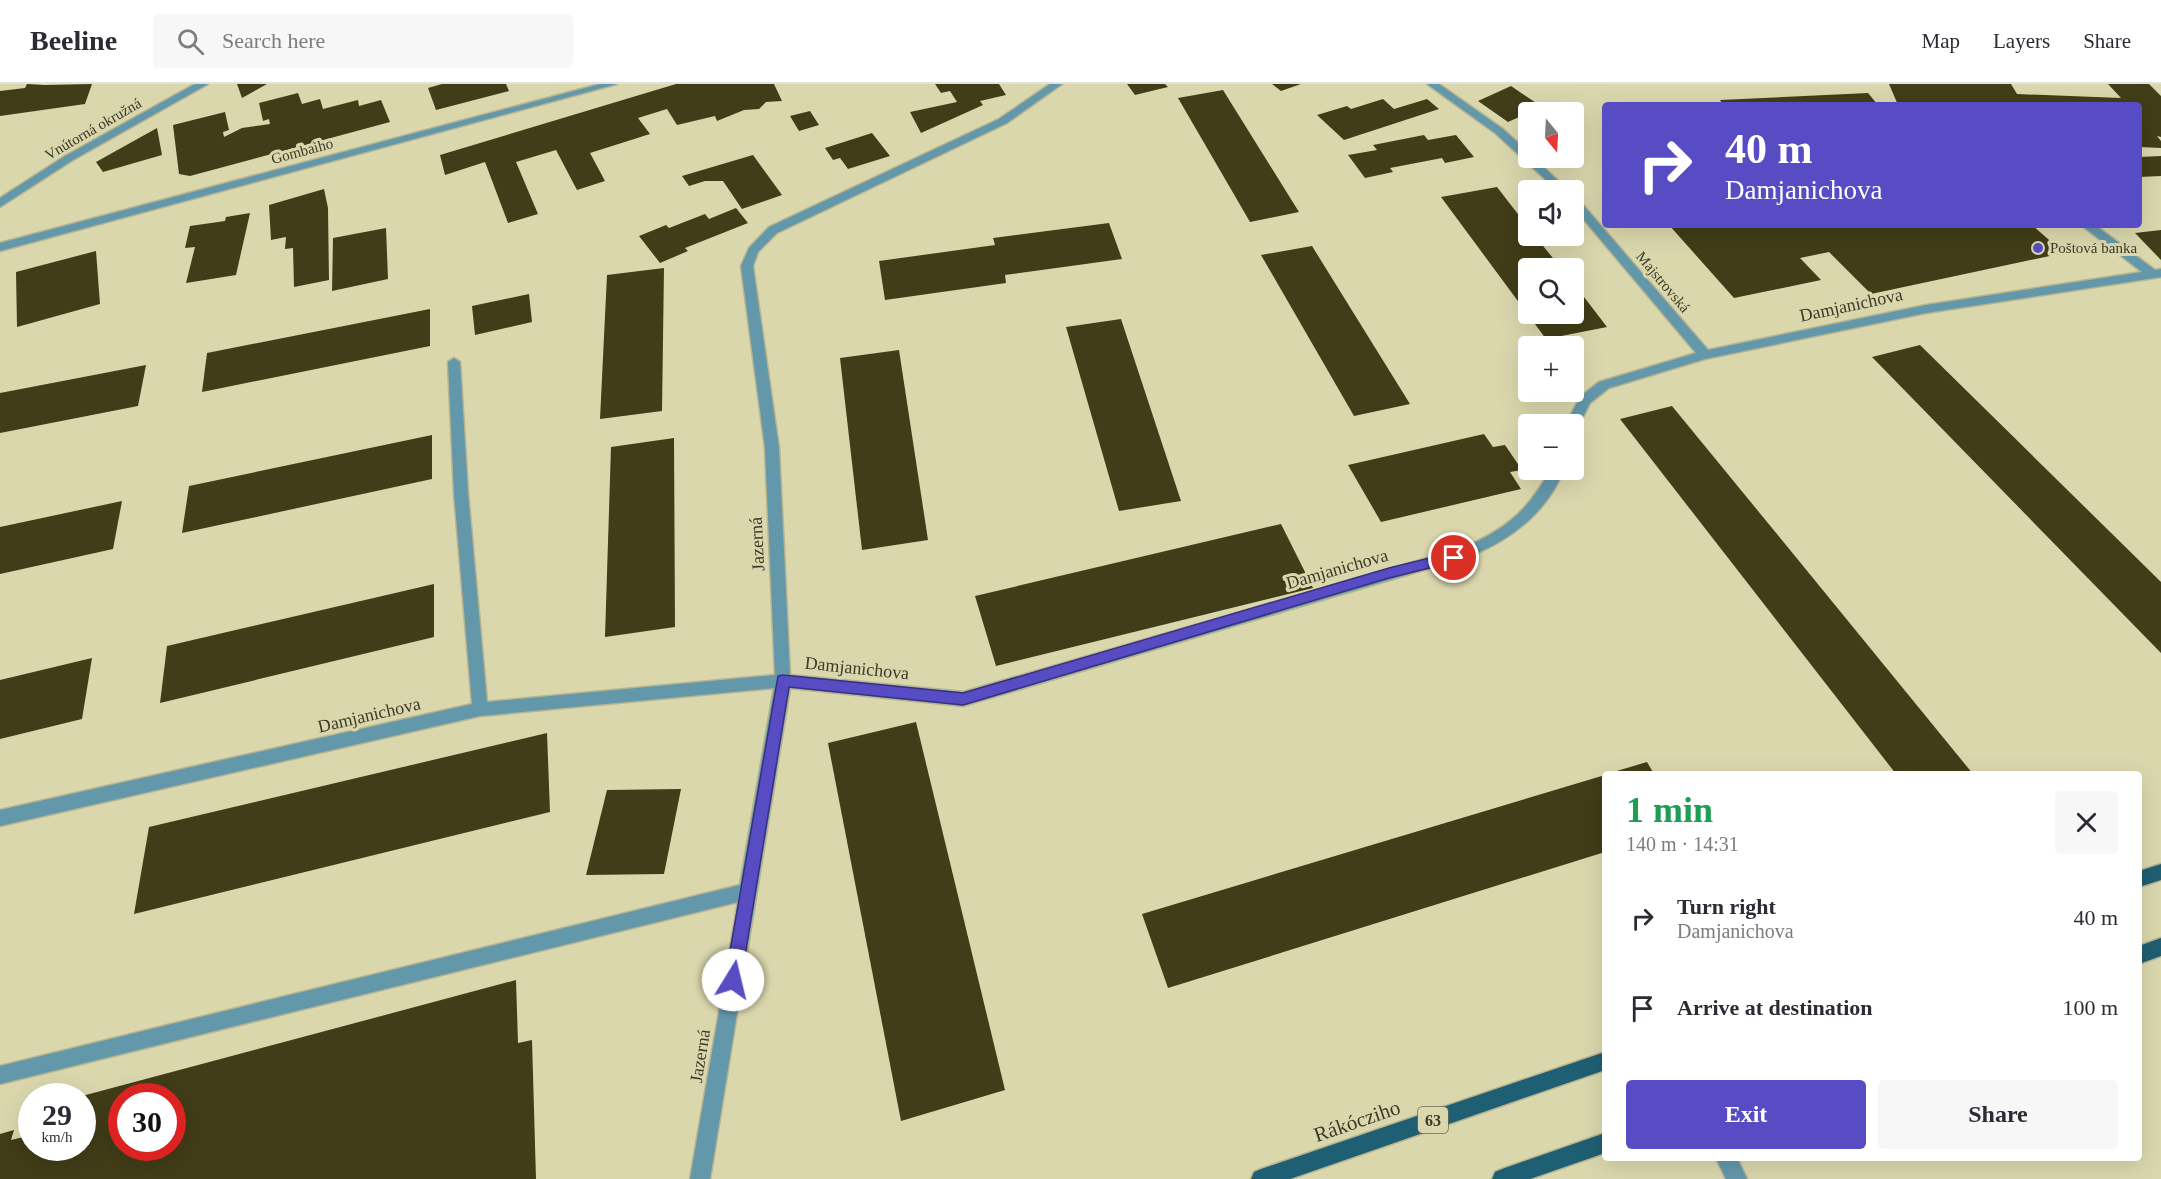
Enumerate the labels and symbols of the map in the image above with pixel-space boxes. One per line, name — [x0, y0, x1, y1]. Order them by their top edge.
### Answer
street label: Vnútorná okružná — [42, 95, 144, 163]
north arrow — [1518, 102, 1584, 168]
street label: Gombaiho — [269, 135, 335, 167]
place label: Poštová banka — [2050, 240, 2137, 256]
marker: Poštová banka — [2031, 241, 2045, 255]
street label: Majstrovská — [1633, 248, 1693, 316]
street label: Damjanichova — [1798, 284, 1904, 326]
street label: Jazerná — [746, 517, 768, 571]
pin — [1428, 532, 1479, 583]
street label: Damjanichova — [1284, 545, 1390, 593]
street label: Damjanichova — [804, 653, 910, 683]
street label: Damjanichova — [316, 693, 422, 737]
position arrow — [701, 948, 765, 1012]
street label: Jazerná — [686, 1028, 714, 1084]
speed limit sign: 30 — [108, 1083, 186, 1161]
street label: Rákócziho — [1311, 1095, 1403, 1147]
road number: 63 — [1418, 1107, 1448, 1133]

